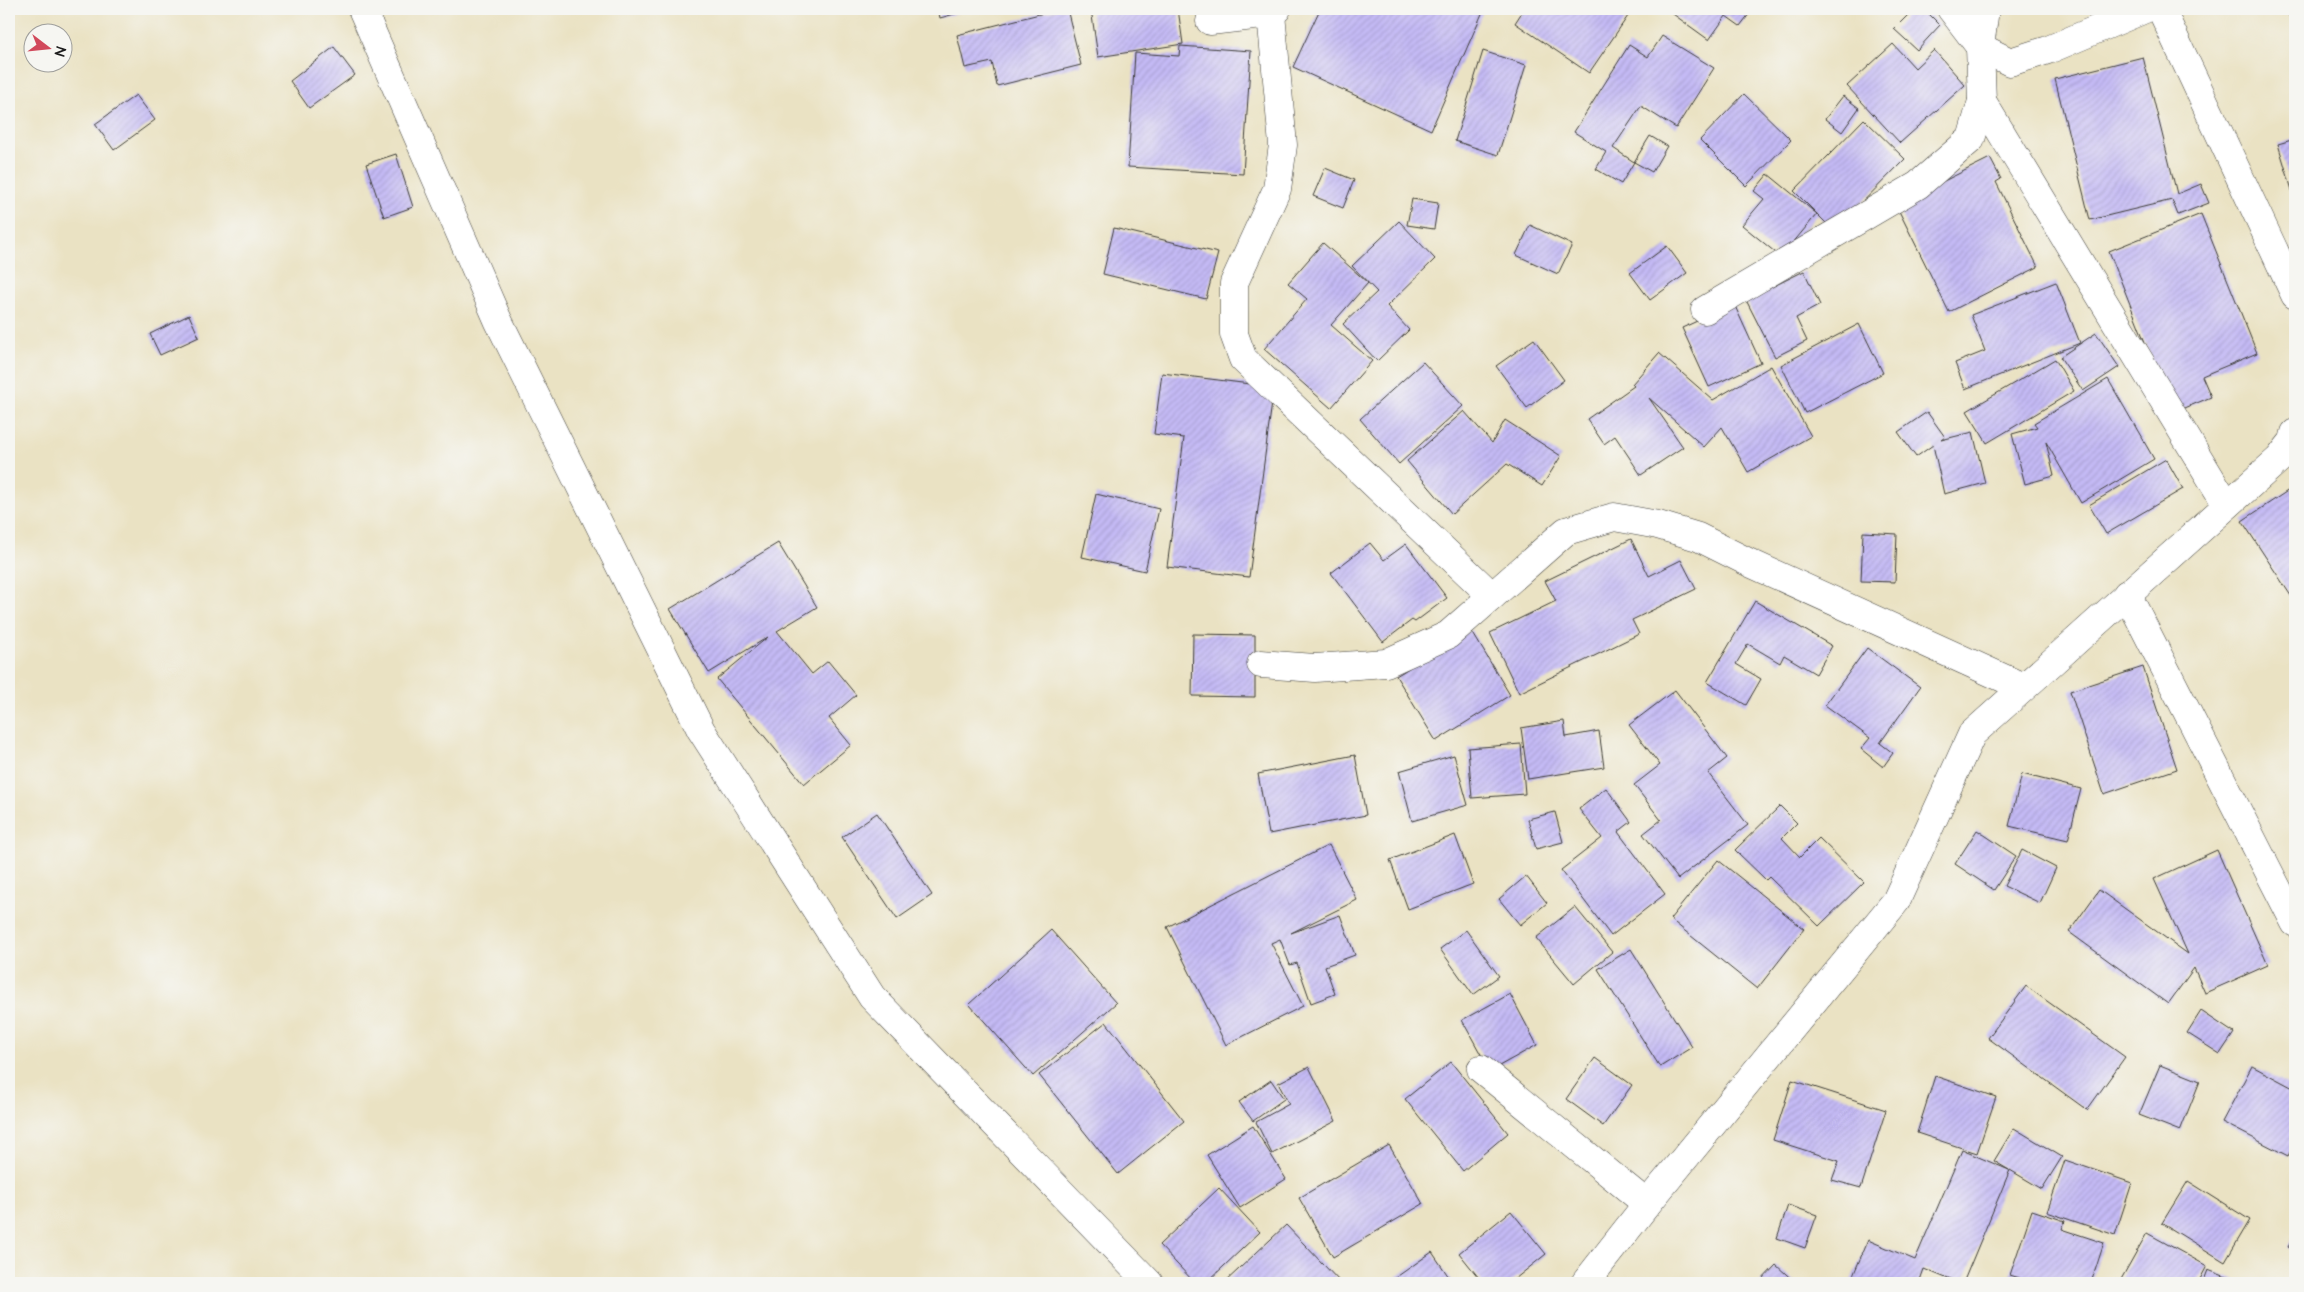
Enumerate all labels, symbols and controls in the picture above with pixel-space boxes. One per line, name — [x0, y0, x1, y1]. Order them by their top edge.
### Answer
north arrow — [22, 22, 72, 72]
text: N — [49, 44, 70, 58]

